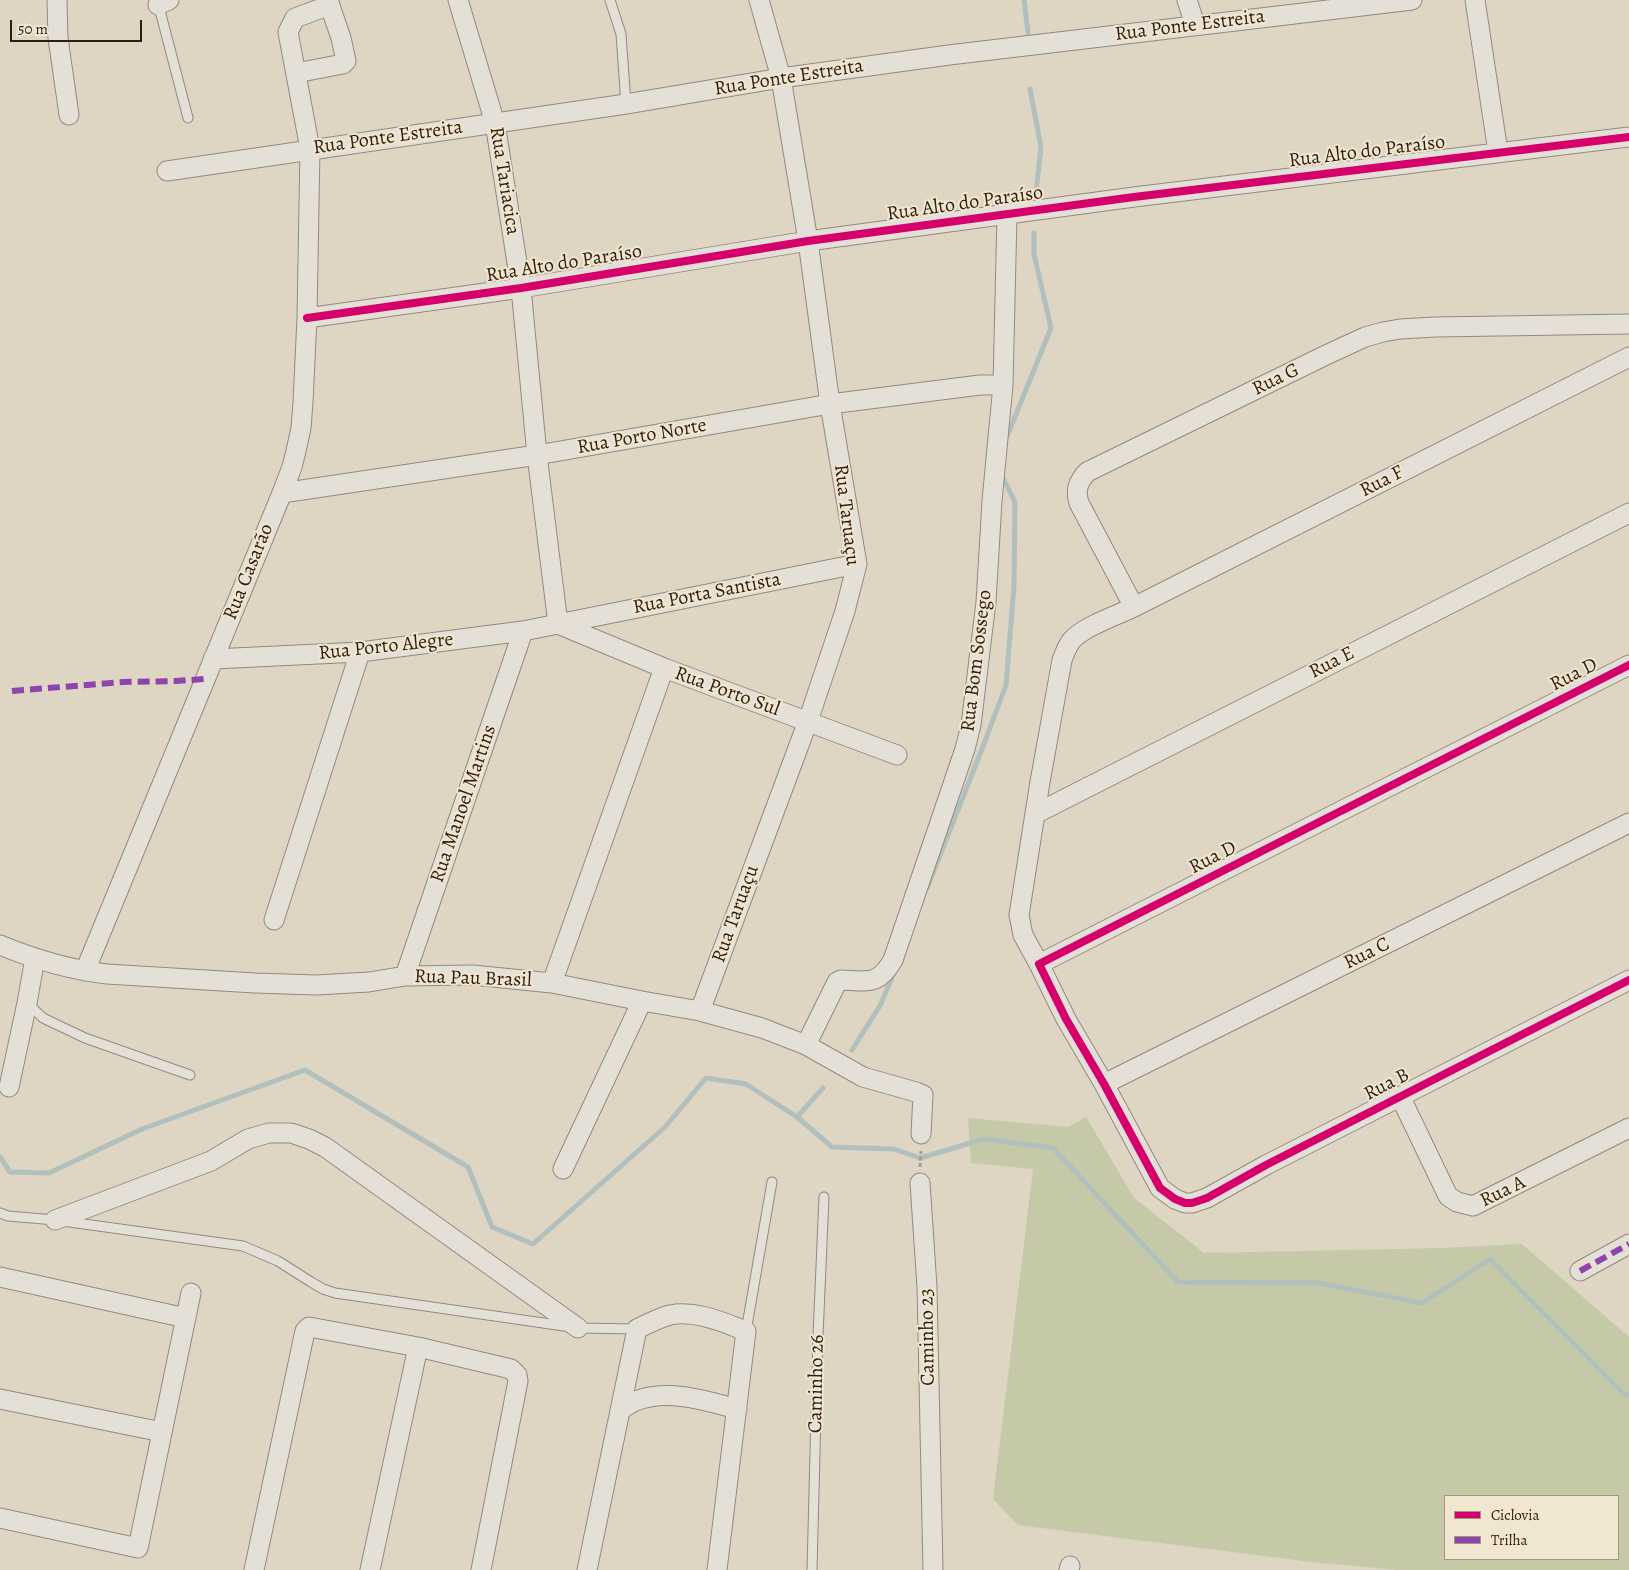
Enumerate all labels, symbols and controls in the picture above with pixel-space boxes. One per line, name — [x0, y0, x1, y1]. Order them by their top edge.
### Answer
street label: Rua Ponte Estreita — [1114, 5, 1266, 47]
scale bar — [12, 10, 145, 42]
text: 50 m — [18, 19, 48, 39]
street label: Rua Ponte Estreita — [713, 54, 865, 102]
street label: Rua Ponte Estreita — [312, 116, 464, 160]
street label: Rua Tariacica — [484, 125, 524, 237]
street label: Rua Alto do Paraíso — [1287, 130, 1447, 174]
street label: Rua Alto do Paraíso — [885, 181, 1045, 227]
street label: Rua Alto do Paraíso — [484, 240, 644, 288]
street label: Rua G — [1249, 358, 1303, 402]
street label: Rua Porto Norte — [575, 414, 709, 460]
street label: Rua F — [1356, 461, 1408, 503]
street label: Rua Taruaçu — [828, 463, 864, 567]
street label: Rua Casarão — [219, 520, 279, 624]
street label: Rua Porta Santista — [631, 568, 783, 620]
street label: Rua Bom Sossego — [956, 589, 998, 733]
street label: Rua Porto Alegre — [317, 628, 455, 666]
street label: Rua E — [1305, 642, 1359, 684]
street label: Rua D — [1546, 653, 1602, 697]
street label: Rua Porto Sul — [671, 662, 783, 722]
street label: Rua Manoel Martins — [426, 722, 502, 886]
street label: Rua D — [1185, 836, 1241, 880]
street label: Rua Taruaçu — [707, 862, 765, 966]
street label: Rua C — [1340, 933, 1394, 975]
street label: Rua Pau Brasil — [414, 965, 532, 993]
street label: Rua B — [1360, 1063, 1414, 1107]
street label: Rua A — [1476, 1171, 1530, 1213]
street label: Caminho 23 — [915, 1288, 941, 1386]
street label: Caminho 26 — [804, 1335, 830, 1433]
legend — [1444, 1495, 1619, 1560]
text: Ciclovia — [1491, 1505, 1539, 1525]
text: Trilha — [1491, 1530, 1527, 1550]

